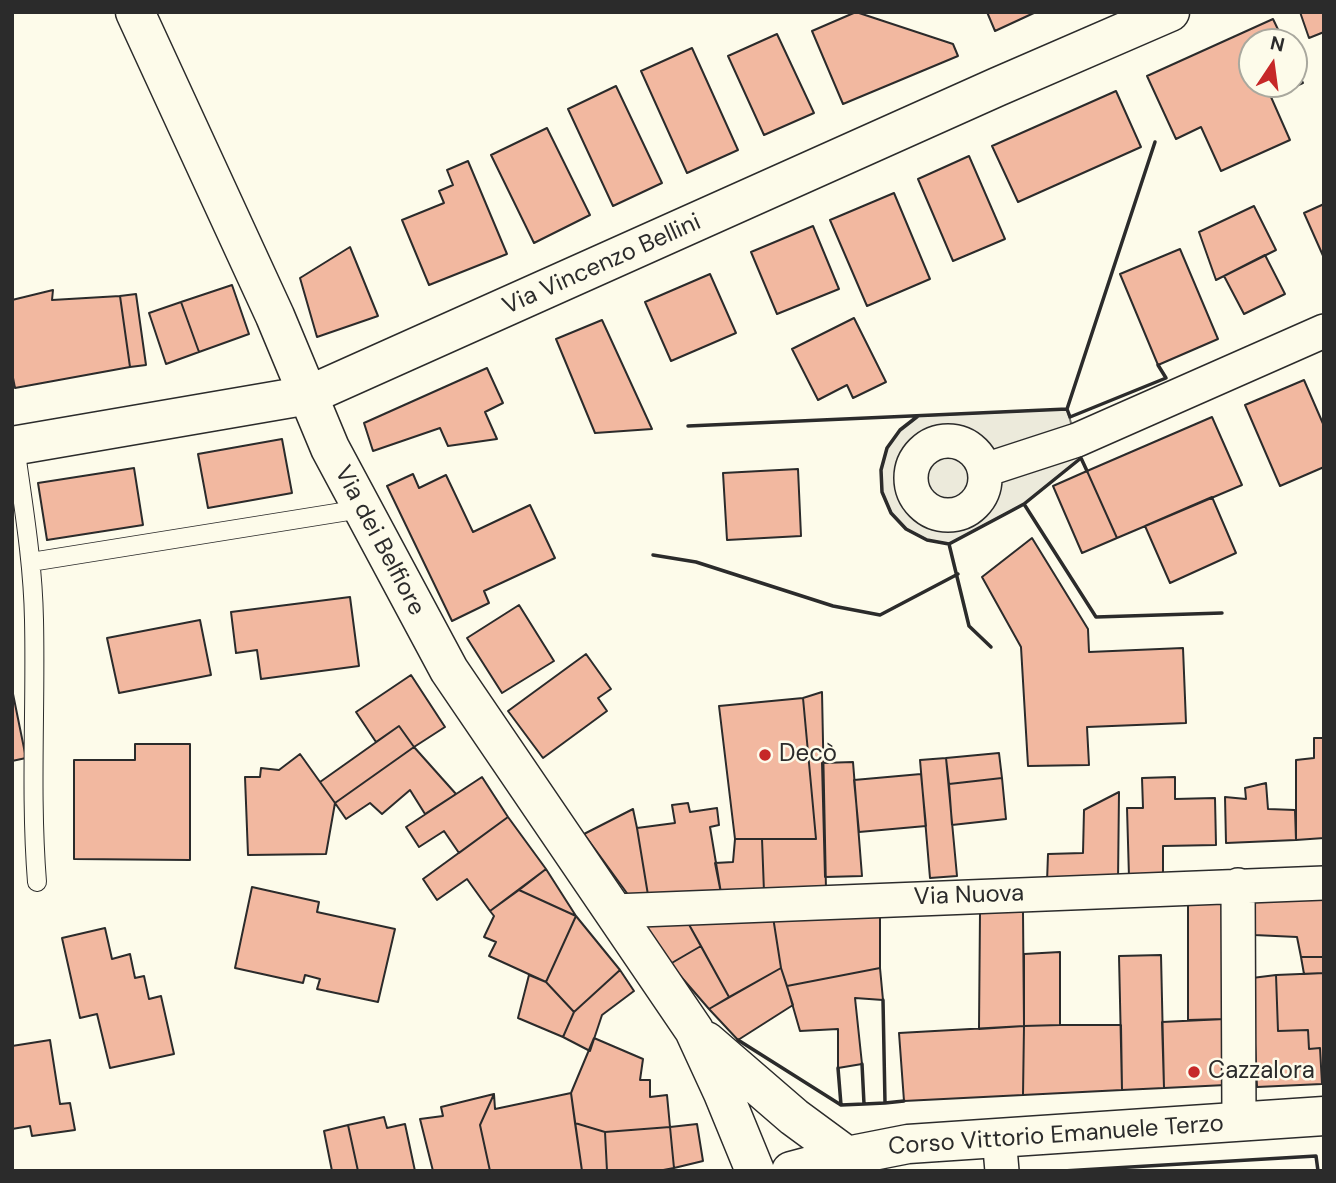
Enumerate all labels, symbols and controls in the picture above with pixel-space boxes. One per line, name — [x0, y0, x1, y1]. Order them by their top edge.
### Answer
north arrow — [1238, 28, 1308, 98]
text: N — [1268, 30, 1287, 58]
street label: Via Vincenzo Bellini — [499, 208, 705, 322]
street label: Via dei Belfiore — [327, 461, 431, 621]
place label: Decò — [779, 741, 837, 769]
marker: Decò — [757, 747, 773, 763]
street label: Via Nuova — [913, 880, 1025, 912]
place label: Cazzalora — [1208, 1058, 1315, 1086]
marker: Cazzalora — [1186, 1064, 1202, 1080]
street label: Corso Vittorio Emanuele Terzo — [887, 1110, 1225, 1162]

